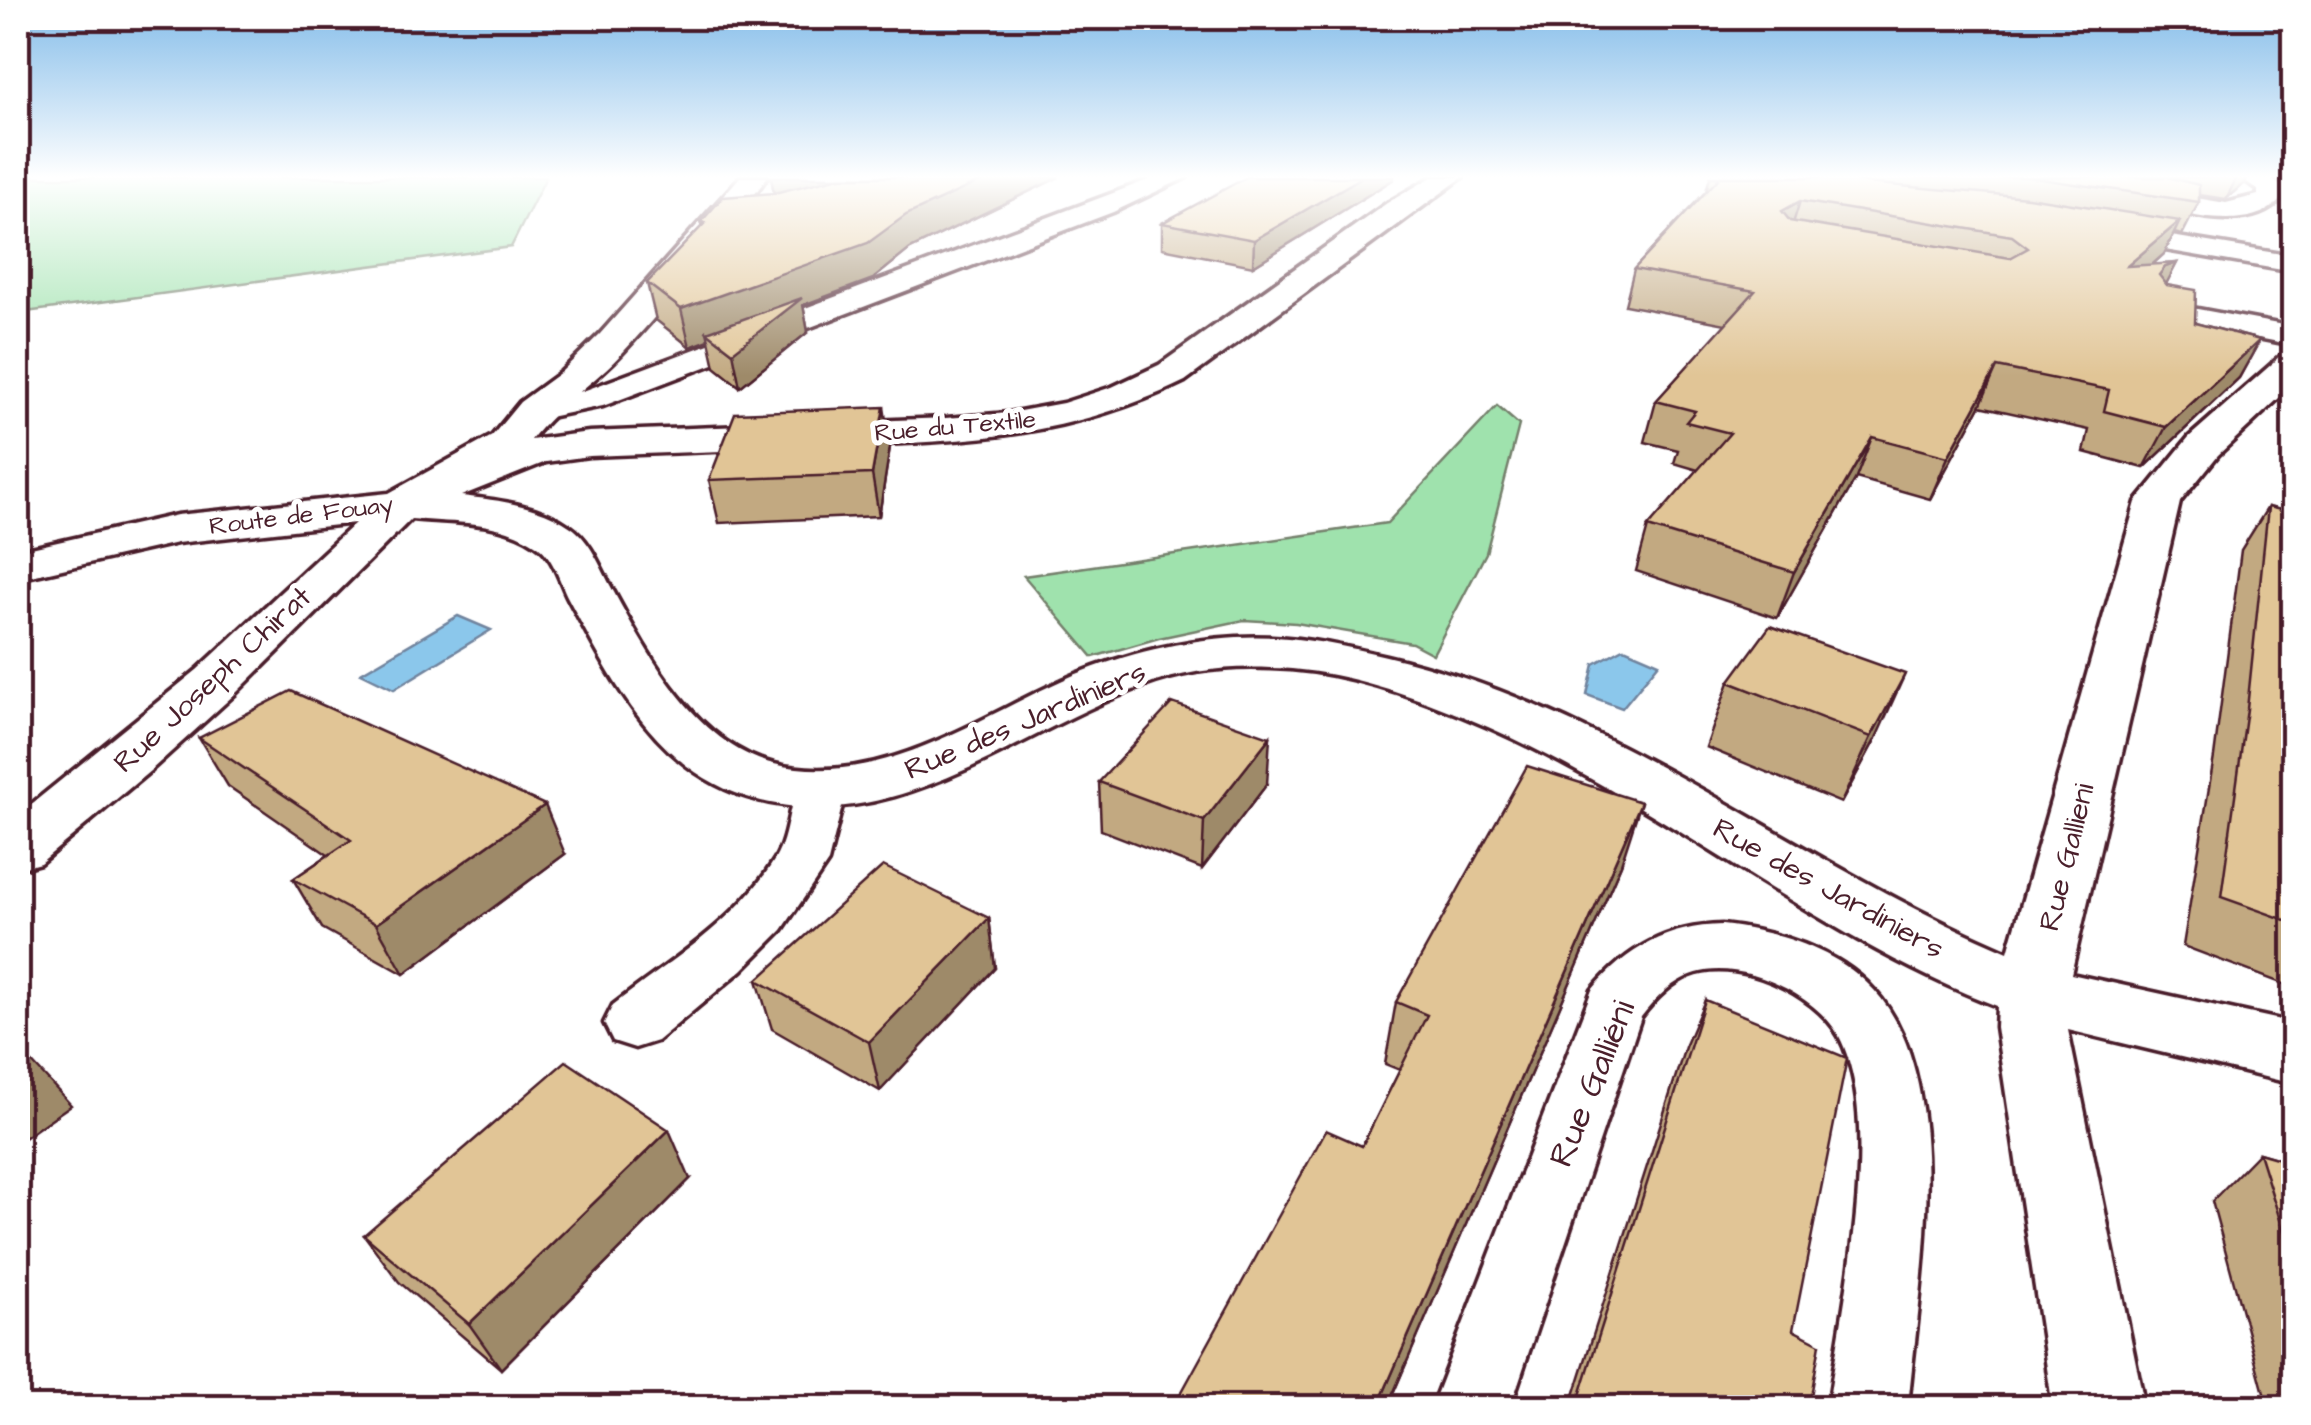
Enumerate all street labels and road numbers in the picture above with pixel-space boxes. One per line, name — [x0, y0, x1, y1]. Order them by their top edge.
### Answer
street label: Rue du Textile — [873, 402, 1037, 451]
street label: Route de Fouay — [207, 487, 396, 545]
street label: Rue Joseph Chirat — [104, 577, 321, 783]
street label: Rue des Jardiniers — [898, 651, 1153, 791]
street label: Rue Gallieni — [2028, 779, 2106, 935]
street label: Rue des Jardiniers — [1705, 808, 1952, 970]
street label: Rue Galliéni — [1537, 993, 1648, 1174]

